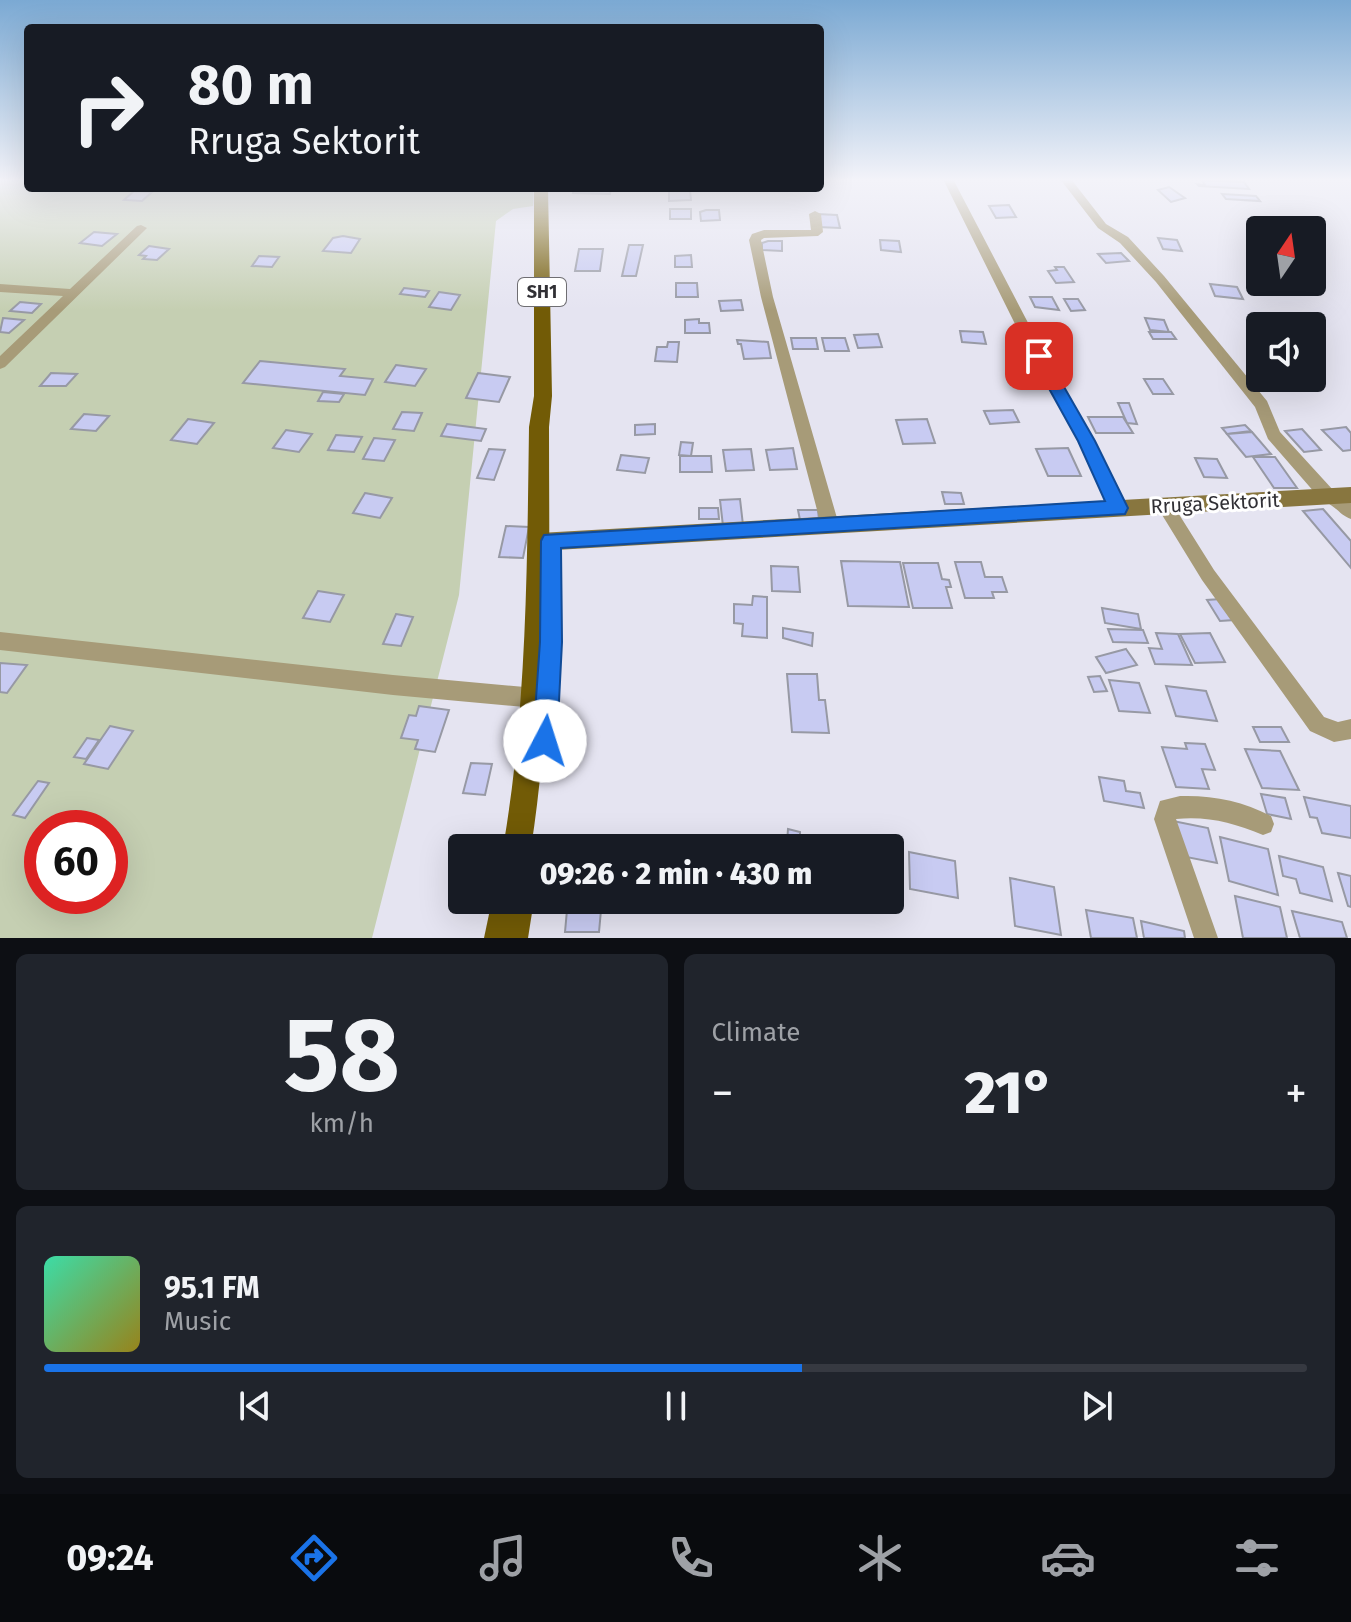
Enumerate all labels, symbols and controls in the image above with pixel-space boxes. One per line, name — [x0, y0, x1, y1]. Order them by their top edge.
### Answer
text: 80 m — [188, 52, 314, 119]
icon: right — [56, 56, 160, 160]
text: Rruga Sektorit — [188, 120, 420, 164]
north arrow — [1246, 216, 1326, 296]
map controls — [1246, 216, 1326, 392]
road number: SH1 — [518, 278, 566, 306]
button: sound — [1246, 312, 1326, 392]
pin — [1005, 322, 1073, 390]
icon: arrive — [1017, 334, 1061, 378]
street label: Rruga Sektorit — [1150, 488, 1281, 518]
position arrow — [503, 699, 587, 783]
speed limit sign: 60 — [24, 810, 128, 914]
text: 09:26 · 2 min · 430 m — [540, 856, 812, 892]
text: 58 — [284, 993, 400, 1118]
text: Climate — [712, 1017, 800, 1048]
text: 21° — [964, 1057, 1054, 1129]
text: − — [712, 1067, 734, 1120]
text: + — [1285, 1067, 1307, 1120]
text: km/h — [310, 1108, 374, 1139]
text: 95.1 FM — [164, 1270, 260, 1306]
text: Music — [164, 1306, 231, 1337]
icon: previous — [233, 1384, 277, 1428]
icon: pause — [654, 1384, 698, 1428]
icon: next — [1075, 1384, 1119, 1428]
icon: directions — [286, 1530, 342, 1586]
icon: music — [475, 1530, 531, 1586]
icon: phone — [663, 1530, 719, 1586]
icon: climate — [852, 1530, 908, 1586]
icon: car — [1040, 1530, 1096, 1586]
icon: filters — [1229, 1530, 1285, 1586]
text: 09:24 — [66, 1536, 154, 1580]

